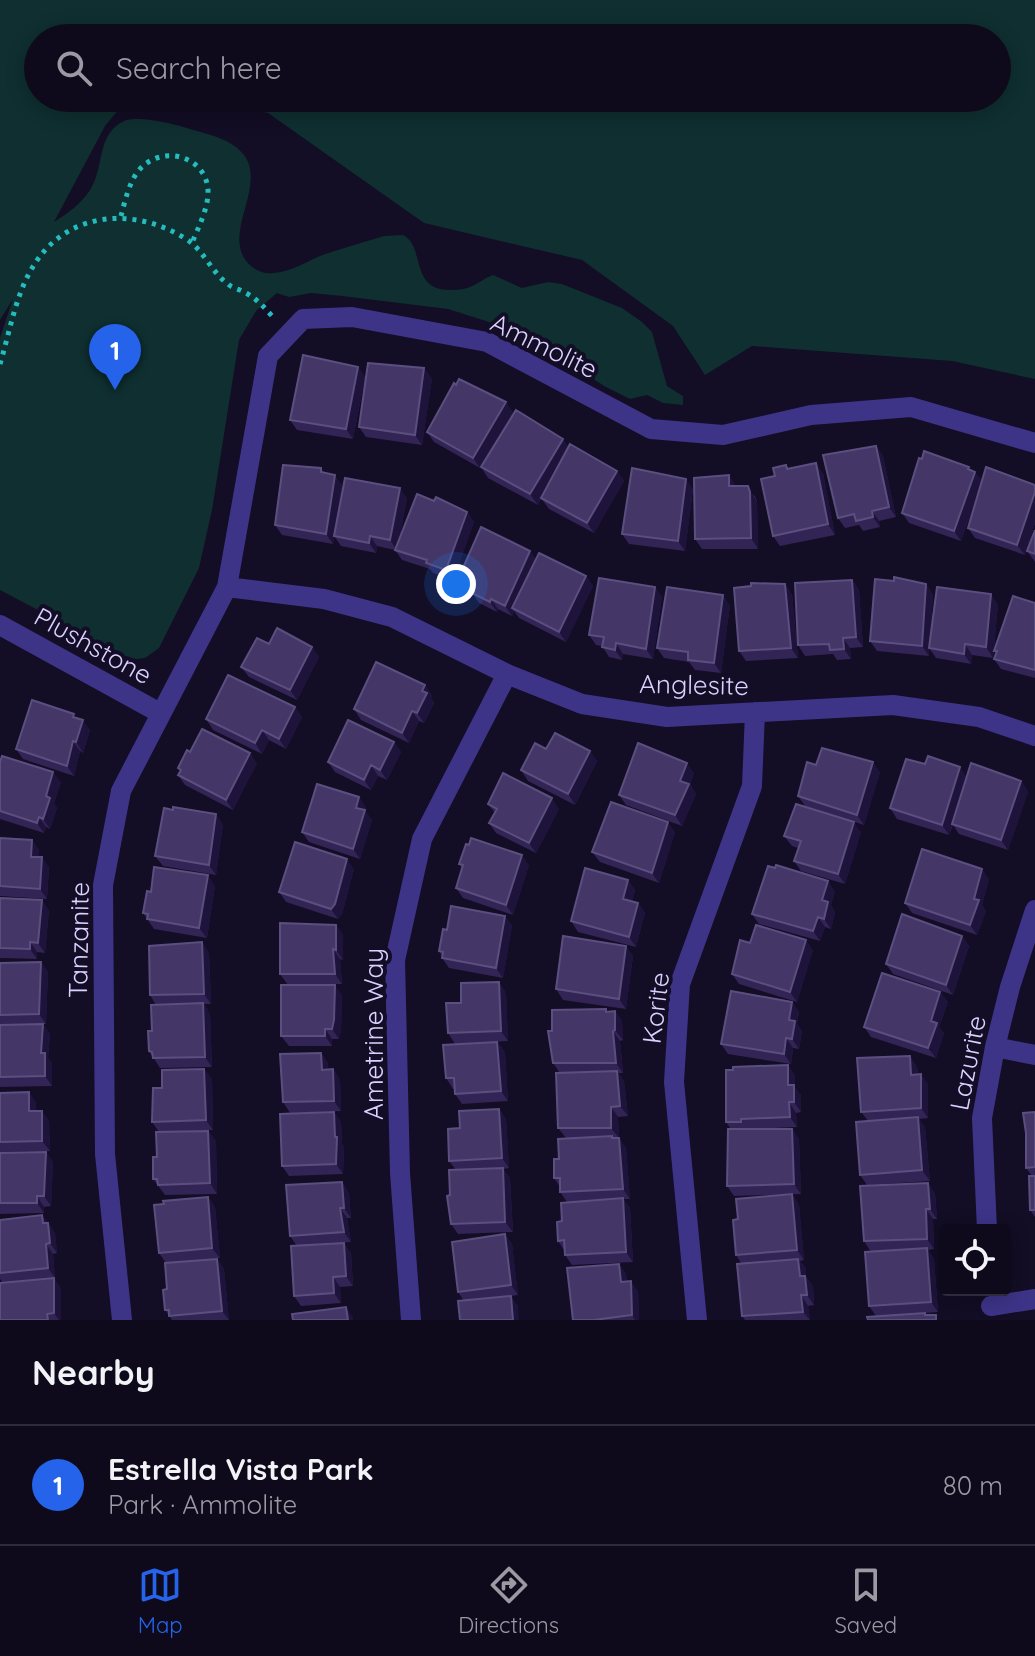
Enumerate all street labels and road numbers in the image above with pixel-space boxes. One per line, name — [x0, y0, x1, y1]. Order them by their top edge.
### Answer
street label: Ammolite — [485, 306, 603, 386]
street label: Plushstone — [29, 600, 158, 691]
street label: Anglesite — [639, 667, 749, 702]
street label: Tanzanite — [61, 882, 96, 998]
street label: Ametrine Way — [357, 948, 390, 1120]
street label: Korite — [635, 970, 676, 1046]
street label: Lazurite — [942, 1013, 993, 1113]

